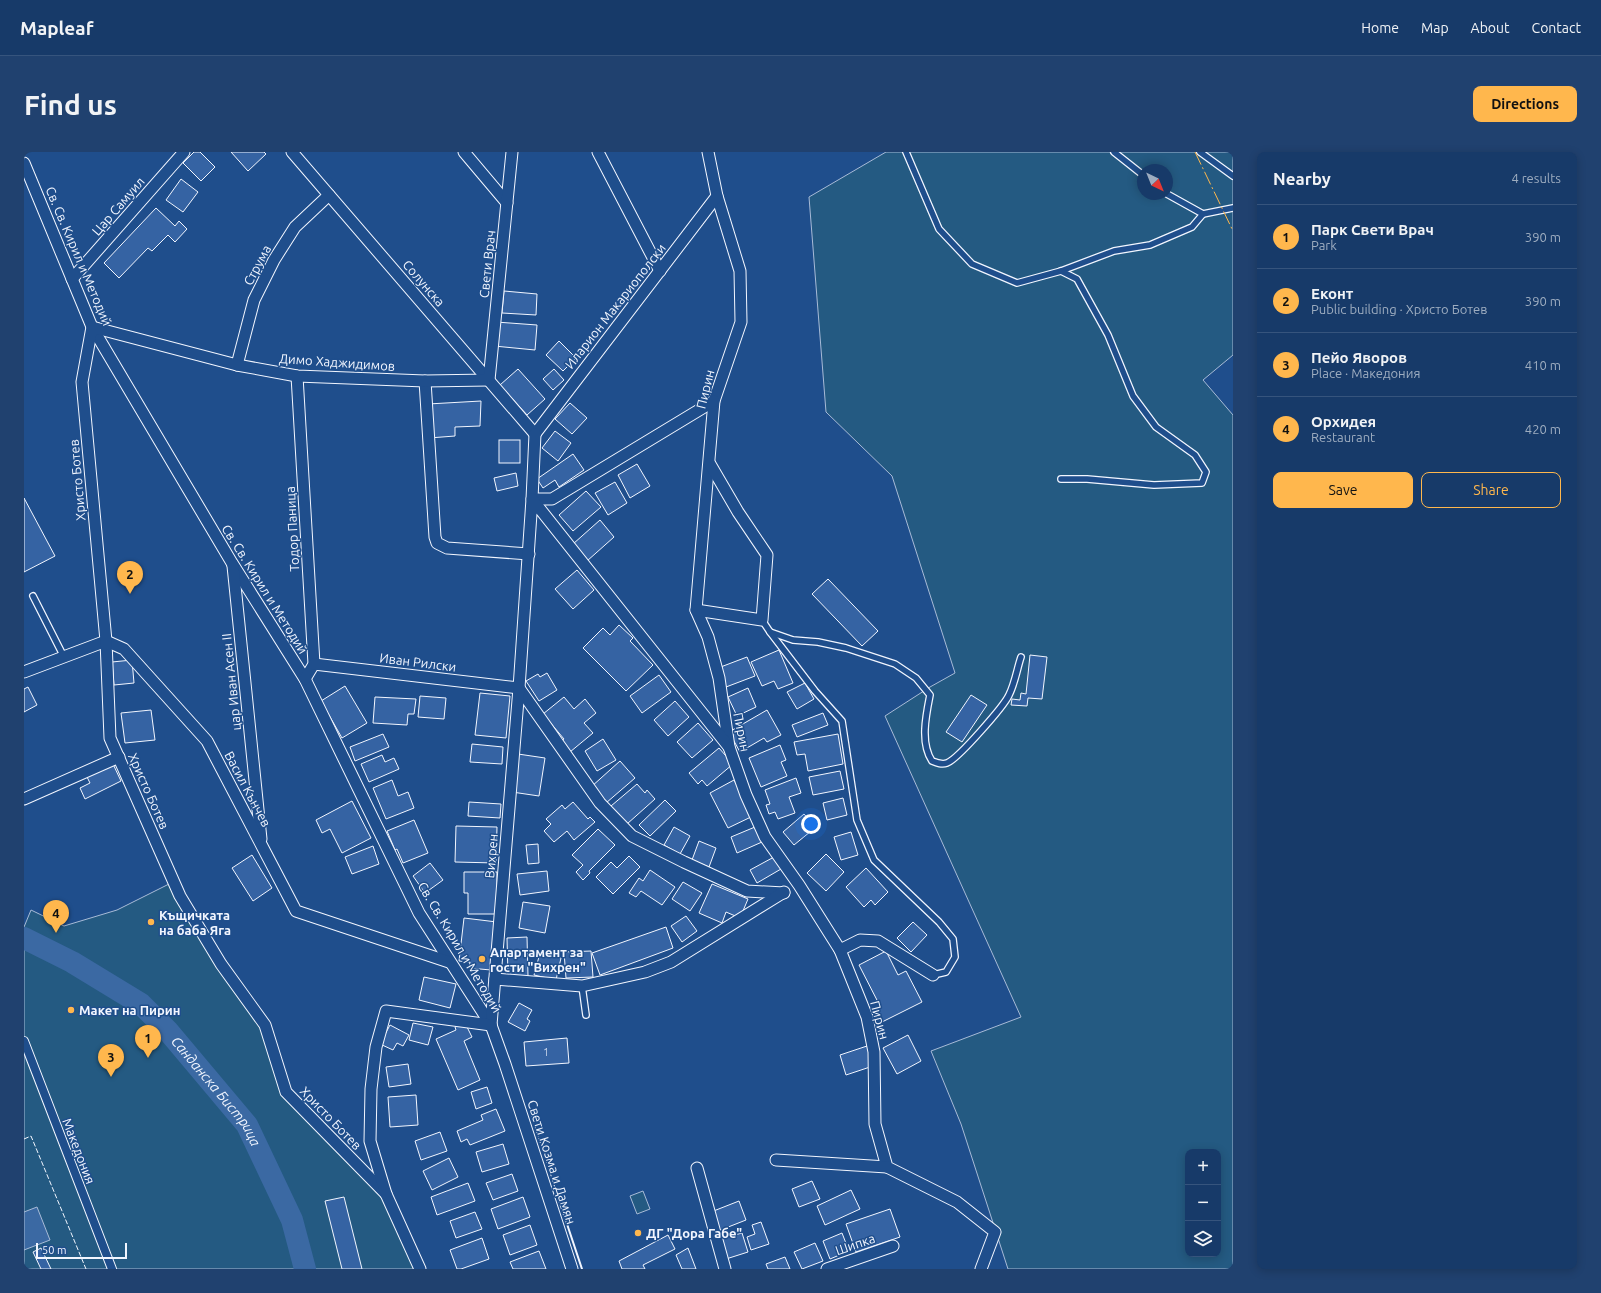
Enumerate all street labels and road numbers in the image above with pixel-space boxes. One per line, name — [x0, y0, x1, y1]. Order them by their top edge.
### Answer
street label: Цар Самуил — [89, 174, 147, 238]
street label: Св. Св. Кирил и Методий — [43, 184, 115, 328]
street label: Свети Врач — [476, 229, 498, 299]
street label: Иларион Макариополски — [562, 241, 668, 371]
street label: Струма — [241, 243, 273, 287]
street label: Солунска — [400, 257, 448, 309]
street label: Димо Хаджидимов — [279, 351, 395, 373]
street label: Пирин — [693, 368, 717, 410]
street label: Христо Ботев — [66, 439, 88, 521]
street label: Тодор Паница — [283, 486, 301, 572]
street label: Св. Св. Кирил и Методий — [219, 522, 311, 656]
street label: цар Иван Асен II — [219, 633, 243, 731]
street label: Иван Рилски — [379, 650, 457, 674]
street label: Пирин — [731, 711, 753, 753]
street label: Васил Кънчев — [222, 749, 274, 829]
street label: Христо Ботев — [126, 751, 172, 831]
street label: Вихрен — [482, 833, 500, 879]
street label: Св. Св. Кирил и Методий — [415, 879, 505, 1015]
street label: Пирин — [868, 999, 892, 1041]
street label: Христо Ботев — [298, 1084, 364, 1152]
street label: Свети Козма и Дамян — [525, 1098, 579, 1226]
street label: Македония — [60, 1116, 98, 1186]
street label: Шипка — [833, 1231, 877, 1257]

